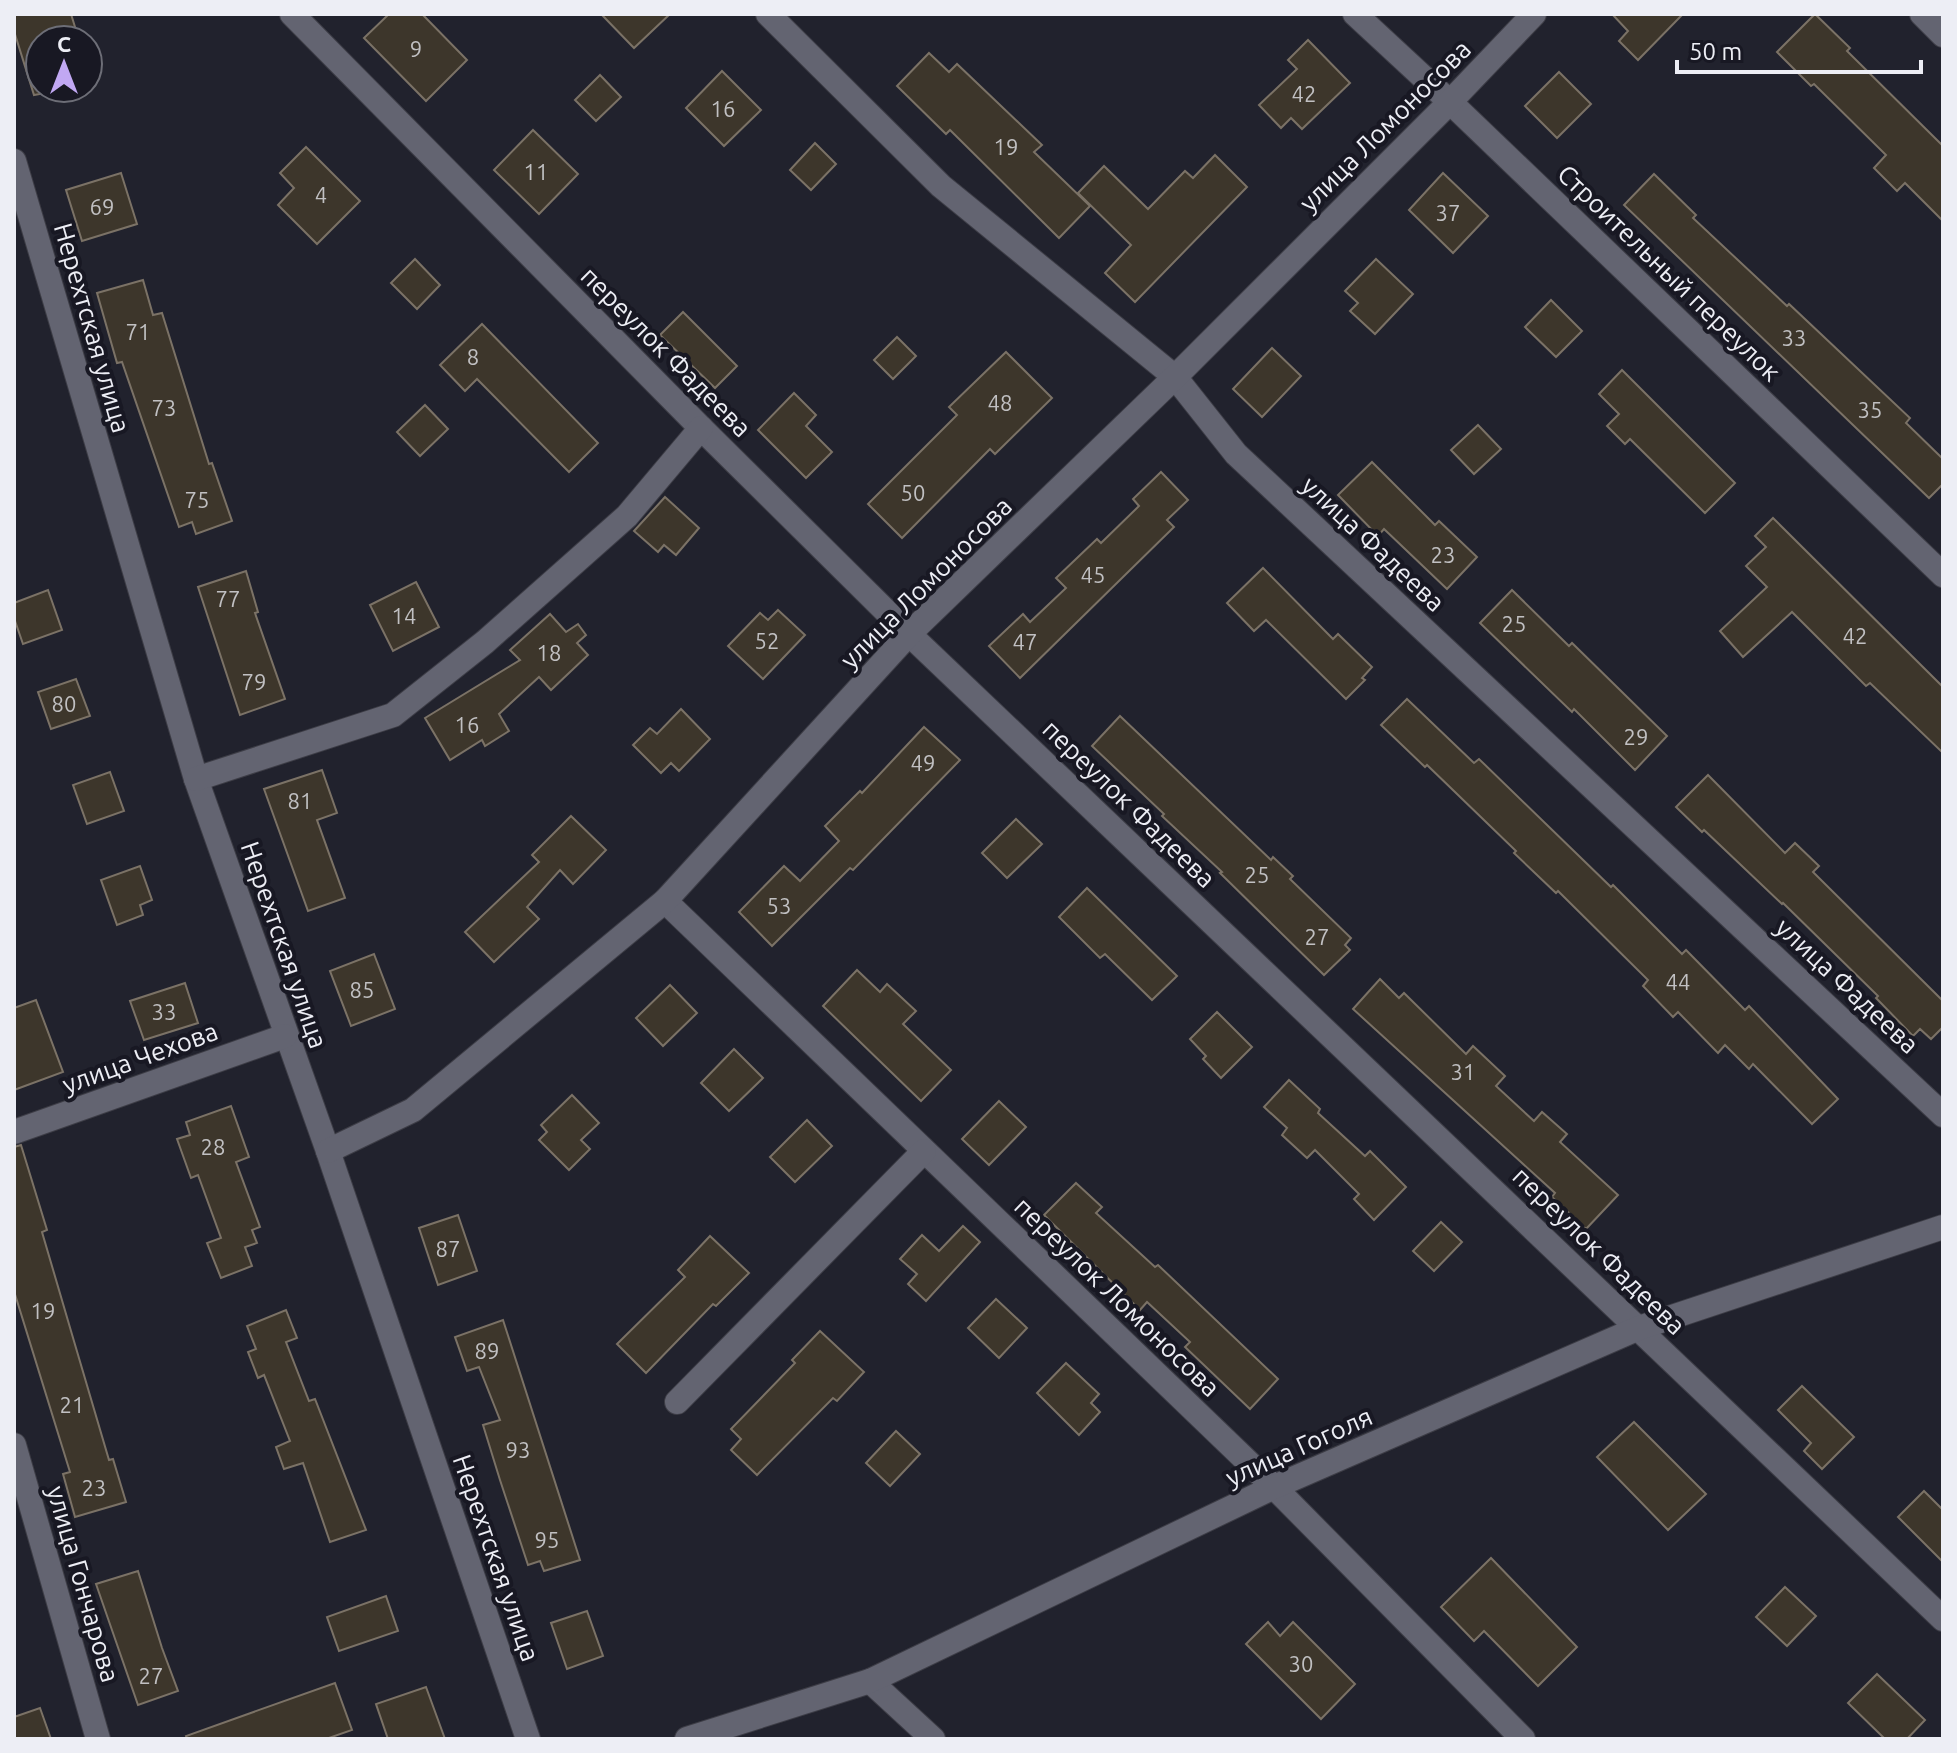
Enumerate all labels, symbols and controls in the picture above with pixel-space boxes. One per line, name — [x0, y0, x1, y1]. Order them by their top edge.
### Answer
north arrow — [24, 24, 104, 104]
scale bar — [1677, 24, 1921, 74]
text: С — [57, 31, 71, 56]
street label: улица Ломоносова — [1293, 34, 1476, 217]
house number: 9 — [410, 36, 422, 61]
text: 50 m — [1689, 38, 1742, 65]
house number: 42 — [1292, 81, 1316, 106]
house number: 16 — [711, 96, 735, 121]
house number: 19 — [994, 134, 1018, 159]
house number: 11 — [524, 159, 548, 184]
street label: Строительный переулок — [1552, 159, 1787, 387]
house number: 4 — [315, 182, 327, 207]
house number: 69 — [90, 194, 114, 219]
house number: 37 — [1436, 200, 1460, 225]
street label: Нерехтская улица — [49, 220, 136, 436]
street label: переулок Фадеева — [576, 261, 757, 442]
house number: 71 — [126, 319, 150, 344]
house number: 33 — [1782, 325, 1806, 350]
house number: 8 — [467, 344, 479, 369]
house number: 48 — [988, 390, 1012, 415]
house number: 73 — [152, 395, 176, 420]
house number: 35 — [1858, 397, 1882, 422]
street label: улица Фадеева — [1296, 470, 1451, 617]
house number: 50 — [901, 480, 925, 505]
house number: 75 — [185, 487, 209, 512]
street label: улица Ломоносова — [834, 491, 1017, 674]
house number: 23 — [1431, 542, 1455, 567]
house number: 45 — [1081, 562, 1105, 587]
house number: 77 — [216, 586, 240, 611]
house number: 14 — [392, 603, 416, 628]
house number: 25 — [1502, 611, 1526, 636]
house number: 42 — [1843, 623, 1867, 648]
house number: 52 — [755, 628, 779, 653]
house number: 47 — [1013, 629, 1037, 654]
house number: 18 — [537, 640, 561, 665]
house number: 79 — [242, 669, 266, 694]
house number: 80 — [52, 691, 76, 716]
house number: 16 — [455, 712, 479, 737]
street label: переулок Фадеева — [1037, 714, 1221, 893]
house number: 29 — [1624, 724, 1648, 749]
house number: 49 — [911, 750, 935, 775]
house number: 81 — [288, 788, 312, 813]
street label: Нерехтская улица — [235, 838, 333, 1052]
house number: 25 — [1245, 862, 1269, 887]
house number: 53 — [767, 893, 791, 918]
street label: улица Фадеева — [1770, 912, 1925, 1059]
house number: 27 — [1305, 924, 1329, 949]
house number: 44 — [1666, 969, 1690, 994]
house number: 85 — [350, 977, 374, 1002]
house number: 33 — [152, 999, 176, 1024]
street label: улица Чехова — [58, 1016, 221, 1099]
house number: 31 — [1451, 1059, 1475, 1084]
house number: 28 — [201, 1134, 225, 1159]
street label: переулок Фадеева — [1507, 1161, 1691, 1340]
street label: переулок Ломоносова — [1009, 1191, 1226, 1402]
house number: 87 — [436, 1236, 460, 1261]
house number: 19 — [31, 1298, 55, 1323]
house number: 89 — [475, 1338, 499, 1363]
house number: 21 — [60, 1392, 84, 1417]
street label: улица Гоголя — [1221, 1401, 1377, 1492]
house number: 93 — [506, 1437, 530, 1462]
street label: Нерехтская улица — [447, 1451, 545, 1665]
house number: 23 — [82, 1475, 106, 1500]
street label: улица Гончарова — [42, 1482, 125, 1685]
house number: 95 — [535, 1527, 559, 1552]
house number: 30 — [1289, 1651, 1313, 1676]
house number: 27 — [139, 1663, 163, 1688]

